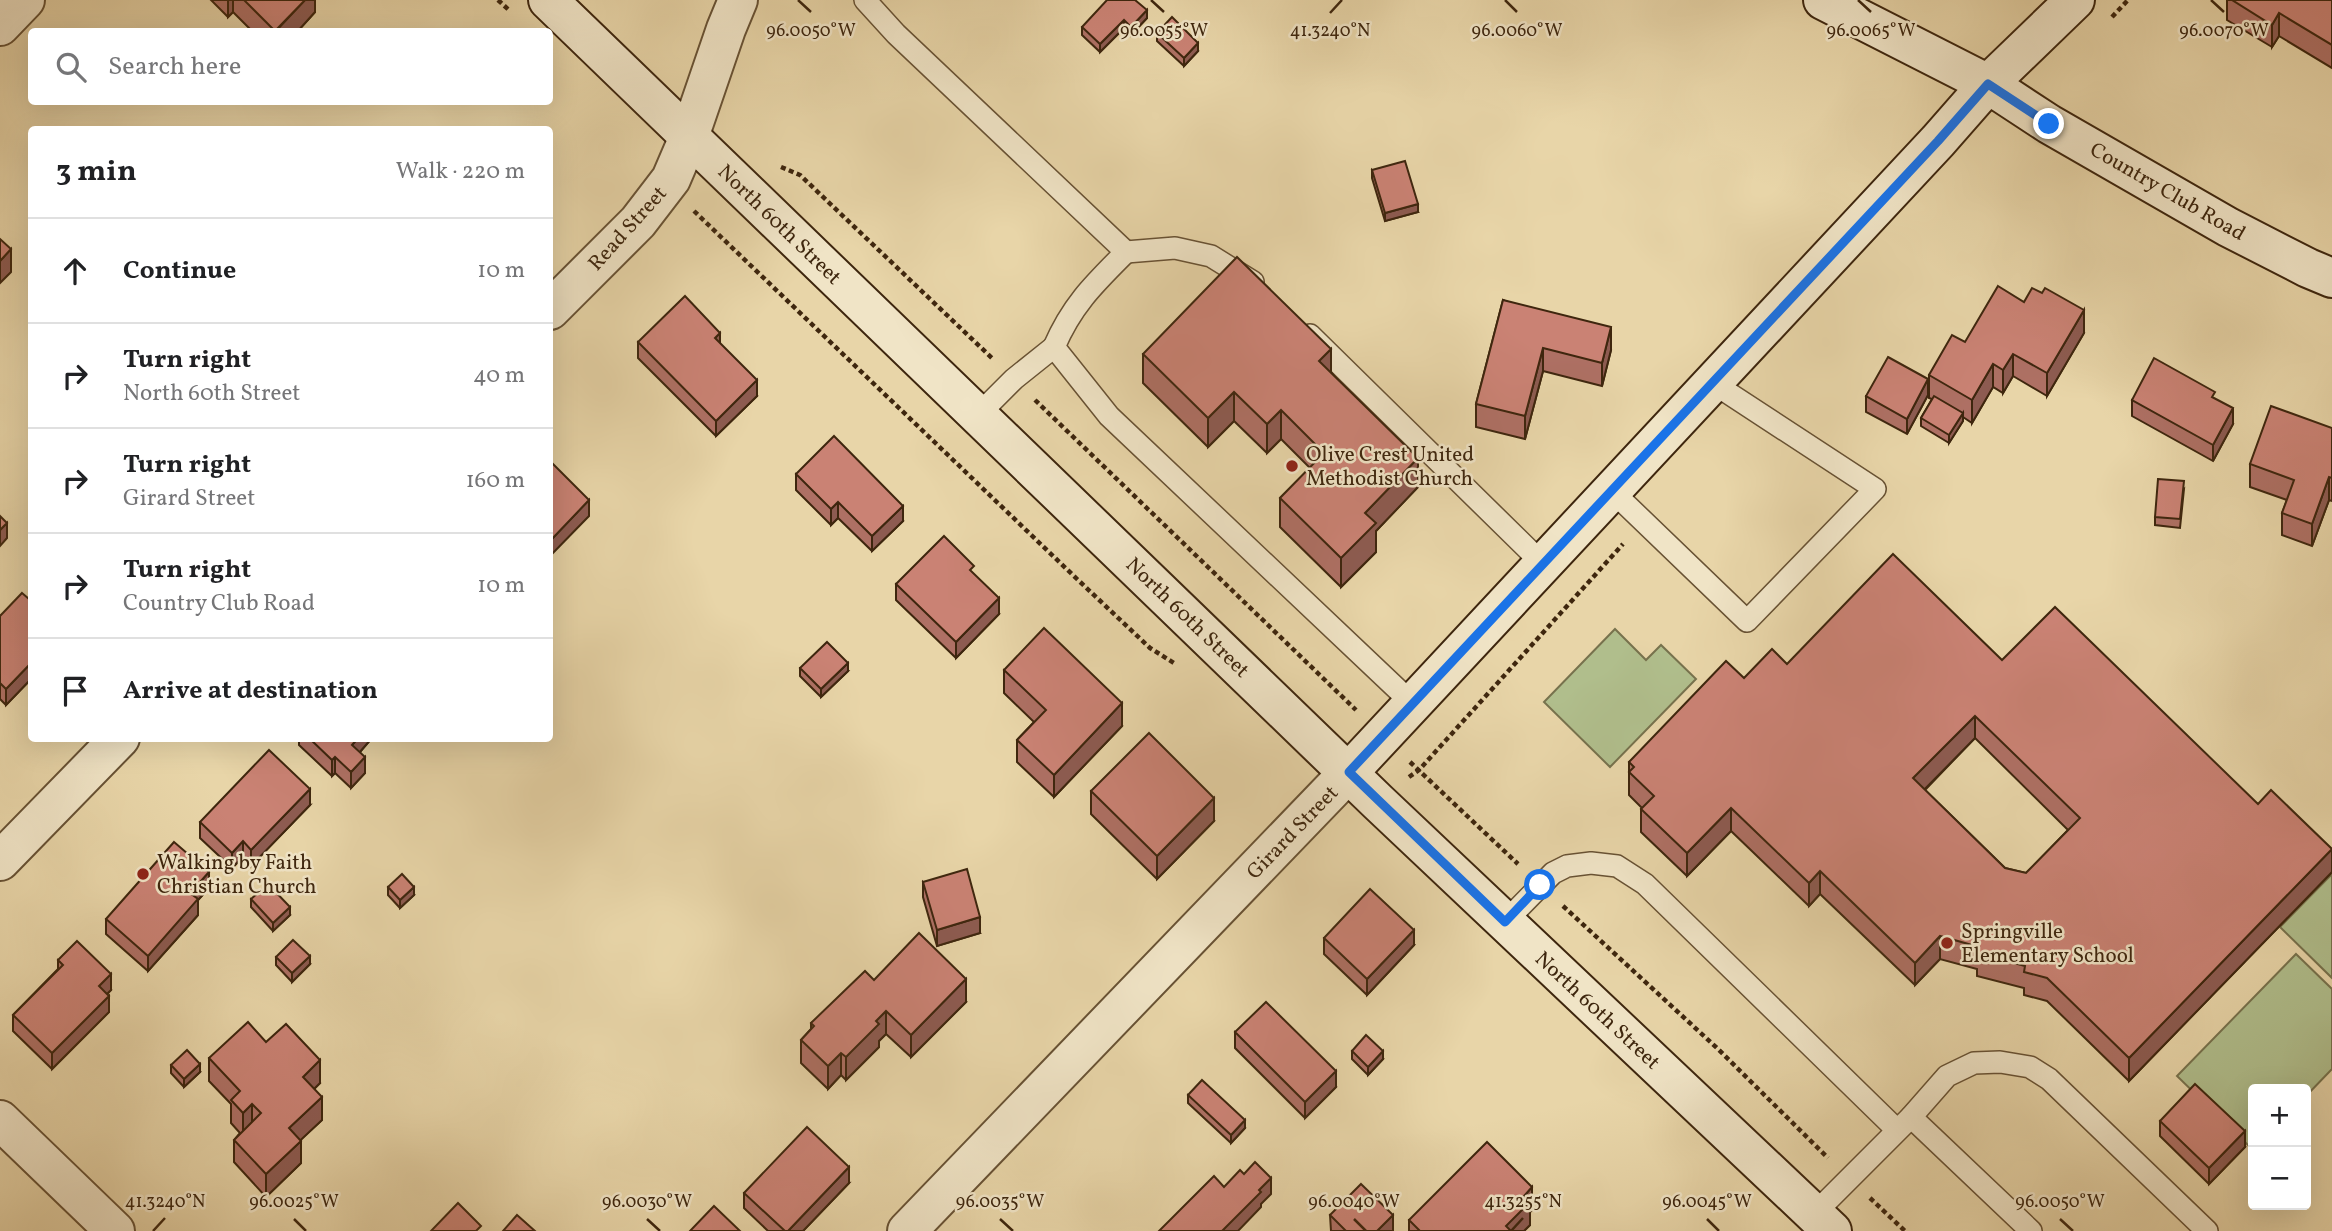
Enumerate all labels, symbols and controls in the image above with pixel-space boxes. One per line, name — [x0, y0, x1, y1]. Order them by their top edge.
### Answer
text: 96.0050°W — [766, 19, 856, 44]
text: 96.0055°W — [1120, 19, 1208, 44]
text: 41.3240°N — [1290, 19, 1370, 44]
text: 96.0060°W — [1472, 19, 1562, 44]
text: 96.0065°W — [1826, 19, 1916, 44]
text: 96.0070°W — [2179, 19, 2269, 44]
search box — [28, 28, 553, 105]
icon: search — [52, 48, 90, 86]
text: Search here — [108, 49, 241, 85]
route end — [2033, 108, 2064, 139]
street label: Country Club Road — [2084, 136, 2250, 249]
text: 3 min — [56, 151, 137, 193]
text: Walk · 220 m — [396, 156, 525, 188]
street label: North 60th Street — [711, 158, 847, 292]
street label: Read Street — [582, 180, 674, 278]
icon: ahead — [56, 252, 94, 290]
text: Continue — [123, 253, 236, 289]
text: 10 m — [477, 255, 525, 287]
text: Turn right — [123, 342, 251, 378]
icon: right — [56, 357, 94, 395]
text: 40 m — [473, 360, 525, 392]
text: North 60th Street — [123, 378, 300, 410]
place label: Olive Crest United Methodist Church — [1306, 441, 1474, 494]
text: Turn right — [123, 447, 251, 483]
marker: Olive Crest United Methodist Church — [1284, 458, 1300, 474]
icon: right — [56, 462, 94, 500]
text: 160 m — [466, 465, 525, 497]
text: Girard Street — [123, 483, 255, 515]
street label: North 60th Street — [1119, 551, 1255, 685]
text: Turn right — [123, 552, 251, 588]
icon: right — [56, 567, 94, 605]
text: 10 m — [477, 570, 525, 602]
text: Country Club Road — [123, 588, 315, 620]
icon: arrive — [56, 672, 94, 710]
text: Arrive at destination — [123, 673, 378, 709]
street label: Girard Street — [1241, 780, 1345, 887]
place label: Walking by Faith Christian Church — [157, 849, 316, 902]
marker: Walking by Faith Christian Church — [135, 866, 151, 882]
route start — [1524, 869, 1555, 900]
place label: Springville Elementary School — [1961, 918, 2134, 971]
marker: Springville Elementary School — [1939, 935, 1955, 951]
street label: North 60th Street — [1528, 945, 1666, 1077]
map controls — [2248, 1084, 2311, 1210]
button: + — [2248, 1084, 2311, 1147]
button: − — [2248, 1147, 2311, 1210]
text: 41.3240°N — [125, 1190, 205, 1215]
text: 96.0025°W — [249, 1190, 339, 1215]
text: 96.0030°W — [602, 1190, 692, 1215]
text: 96.0035°W — [956, 1190, 1044, 1215]
text: 96.0040°W — [1308, 1190, 1400, 1215]
text: 41.3255°N — [1484, 1190, 1562, 1215]
text: 96.0045°W — [1662, 1190, 1752, 1215]
text: 96.0050°W — [2015, 1190, 2105, 1215]

